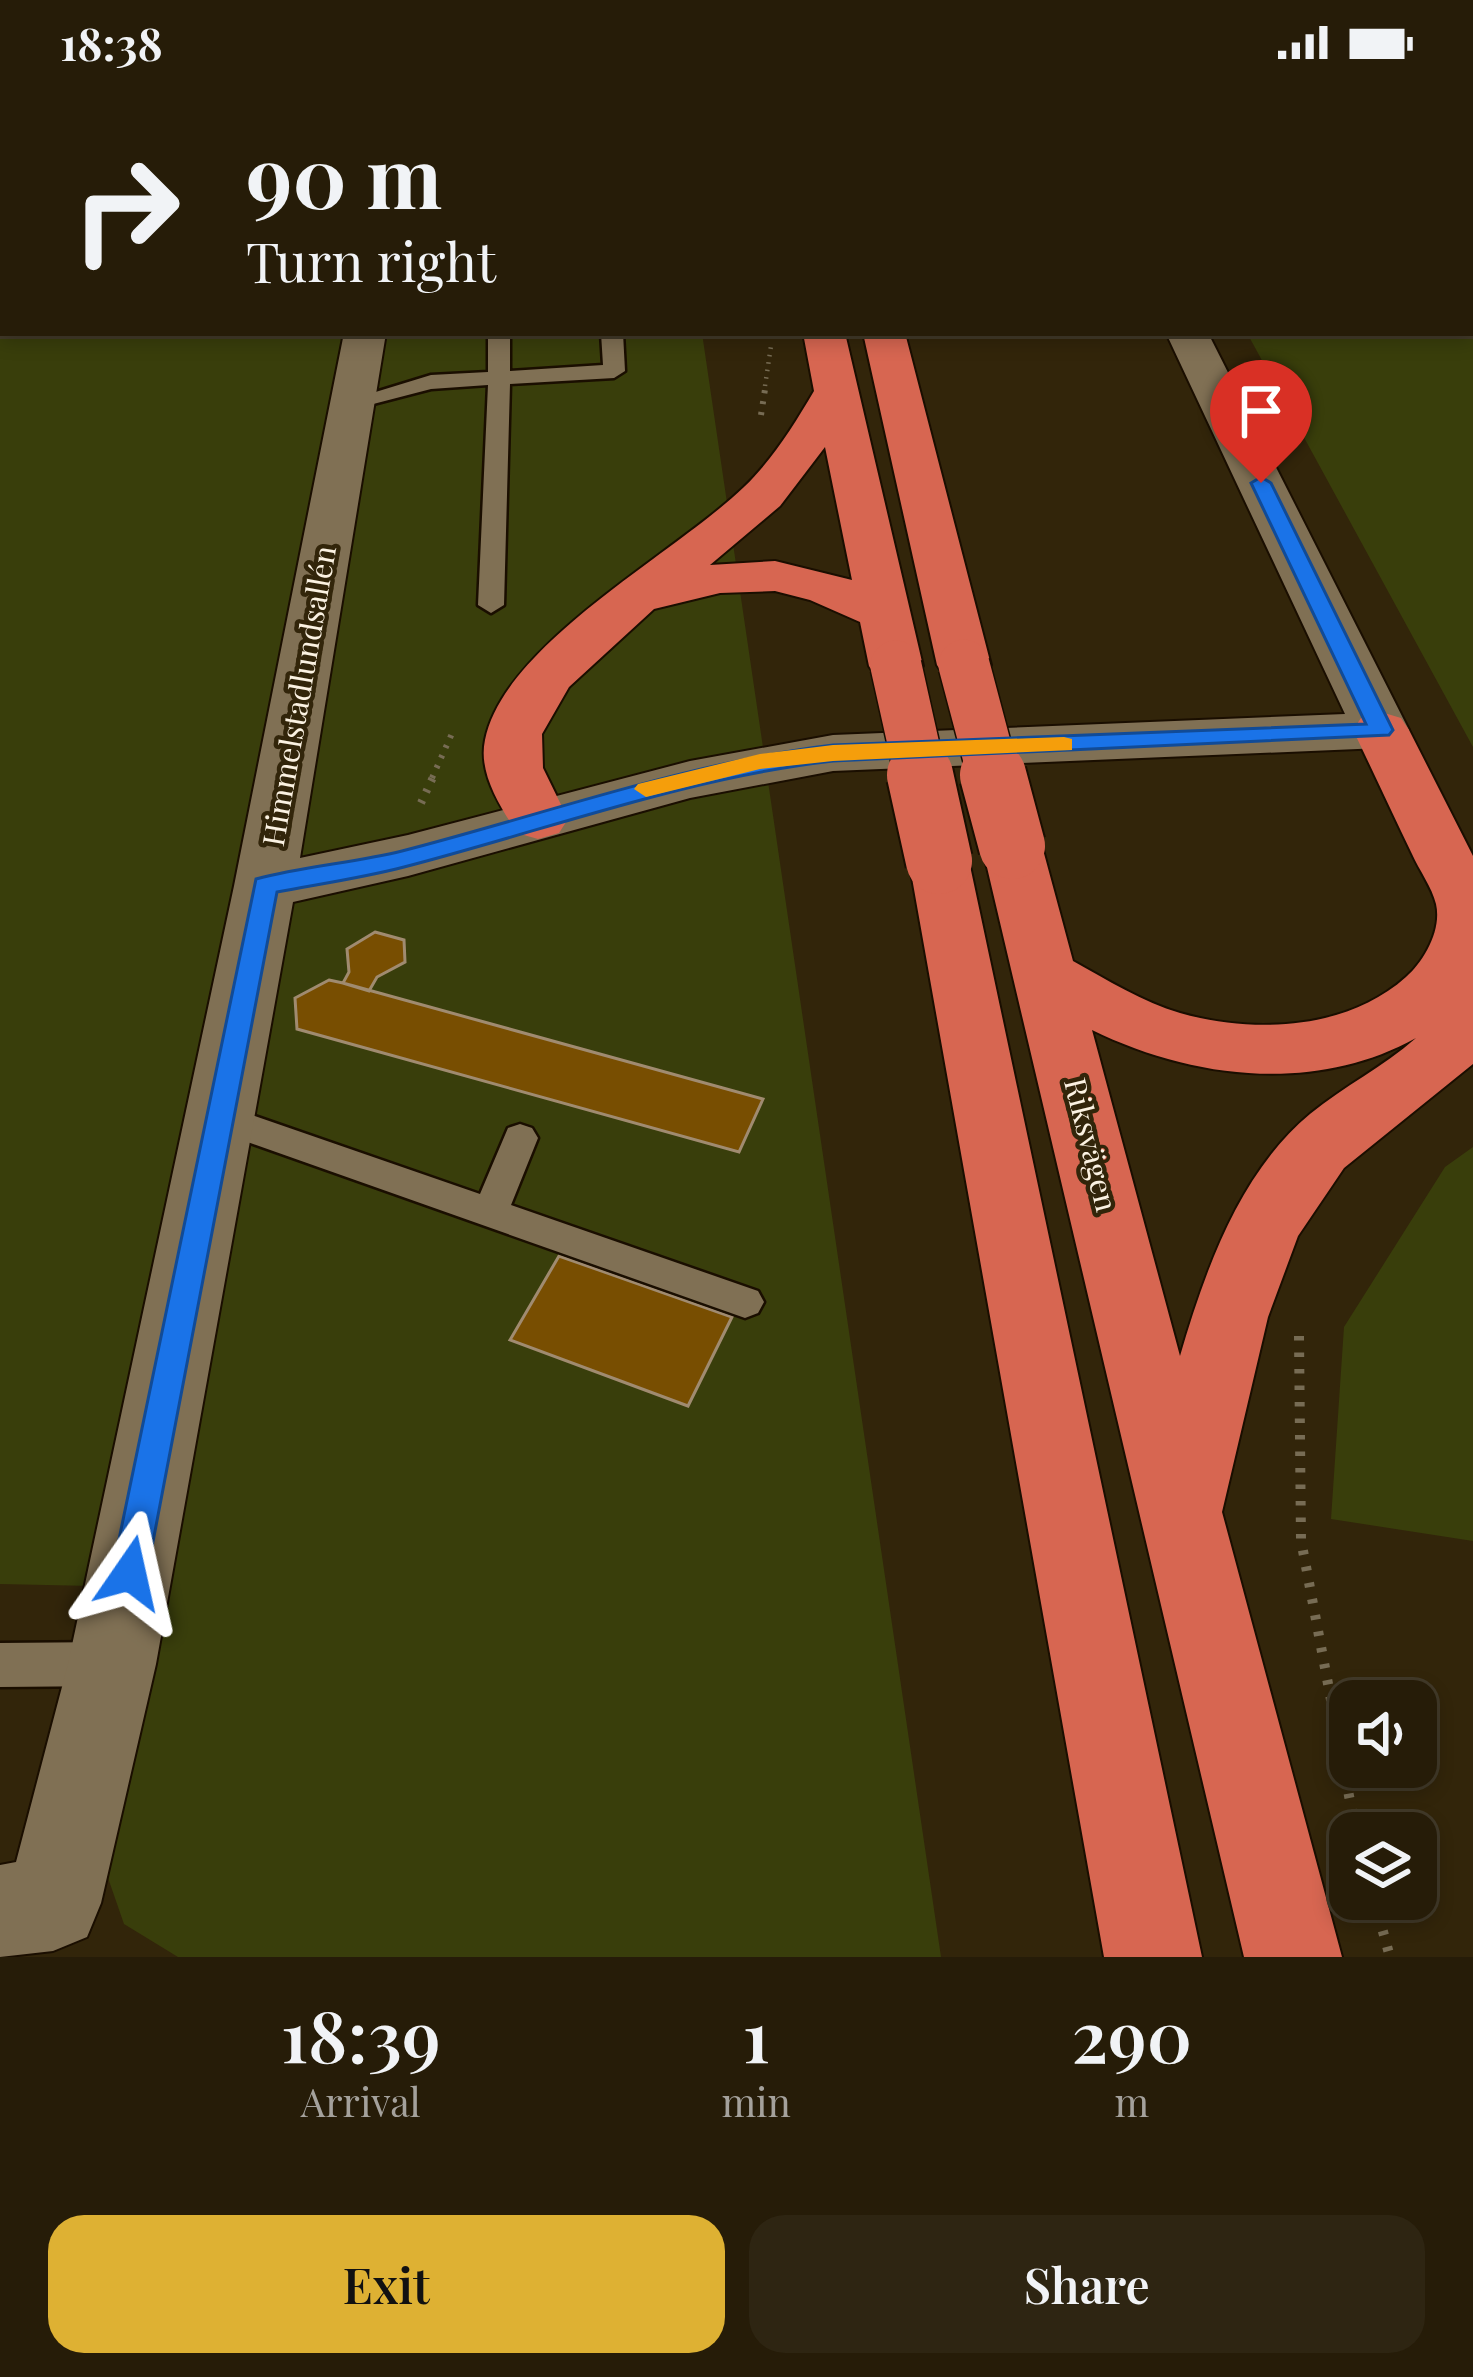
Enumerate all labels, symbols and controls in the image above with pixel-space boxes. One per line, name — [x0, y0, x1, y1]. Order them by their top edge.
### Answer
text: 18:38 — [60, 12, 163, 72]
text: 90 m — [246, 118, 442, 230]
icon: right — [48, 132, 204, 288]
text: Turn right — [246, 225, 496, 297]
pin — [1210, 360, 1312, 483]
icon: arrive — [1228, 378, 1294, 444]
street label: Himmelstadlundsallén — [252, 542, 344, 849]
street label: Riksvägen — [1056, 1074, 1128, 1216]
position arrow — [67, 1510, 193, 1636]
map controls — [1329, 1680, 1437, 1920]
button: sound — [1329, 1680, 1437, 1788]
button: layers — [1329, 1812, 1437, 1920]
text: 18:39 — [281, 1985, 441, 2081]
text: 1 — [742, 1985, 770, 2081]
text: 290 — [1071, 1985, 1192, 2081]
text: Arrival — [301, 2075, 421, 2127]
text: min — [721, 2075, 791, 2127]
text: m — [1115, 2075, 1149, 2127]
button: Exit — [48, 2215, 725, 2353]
button: Share — [749, 2215, 1425, 2353]

